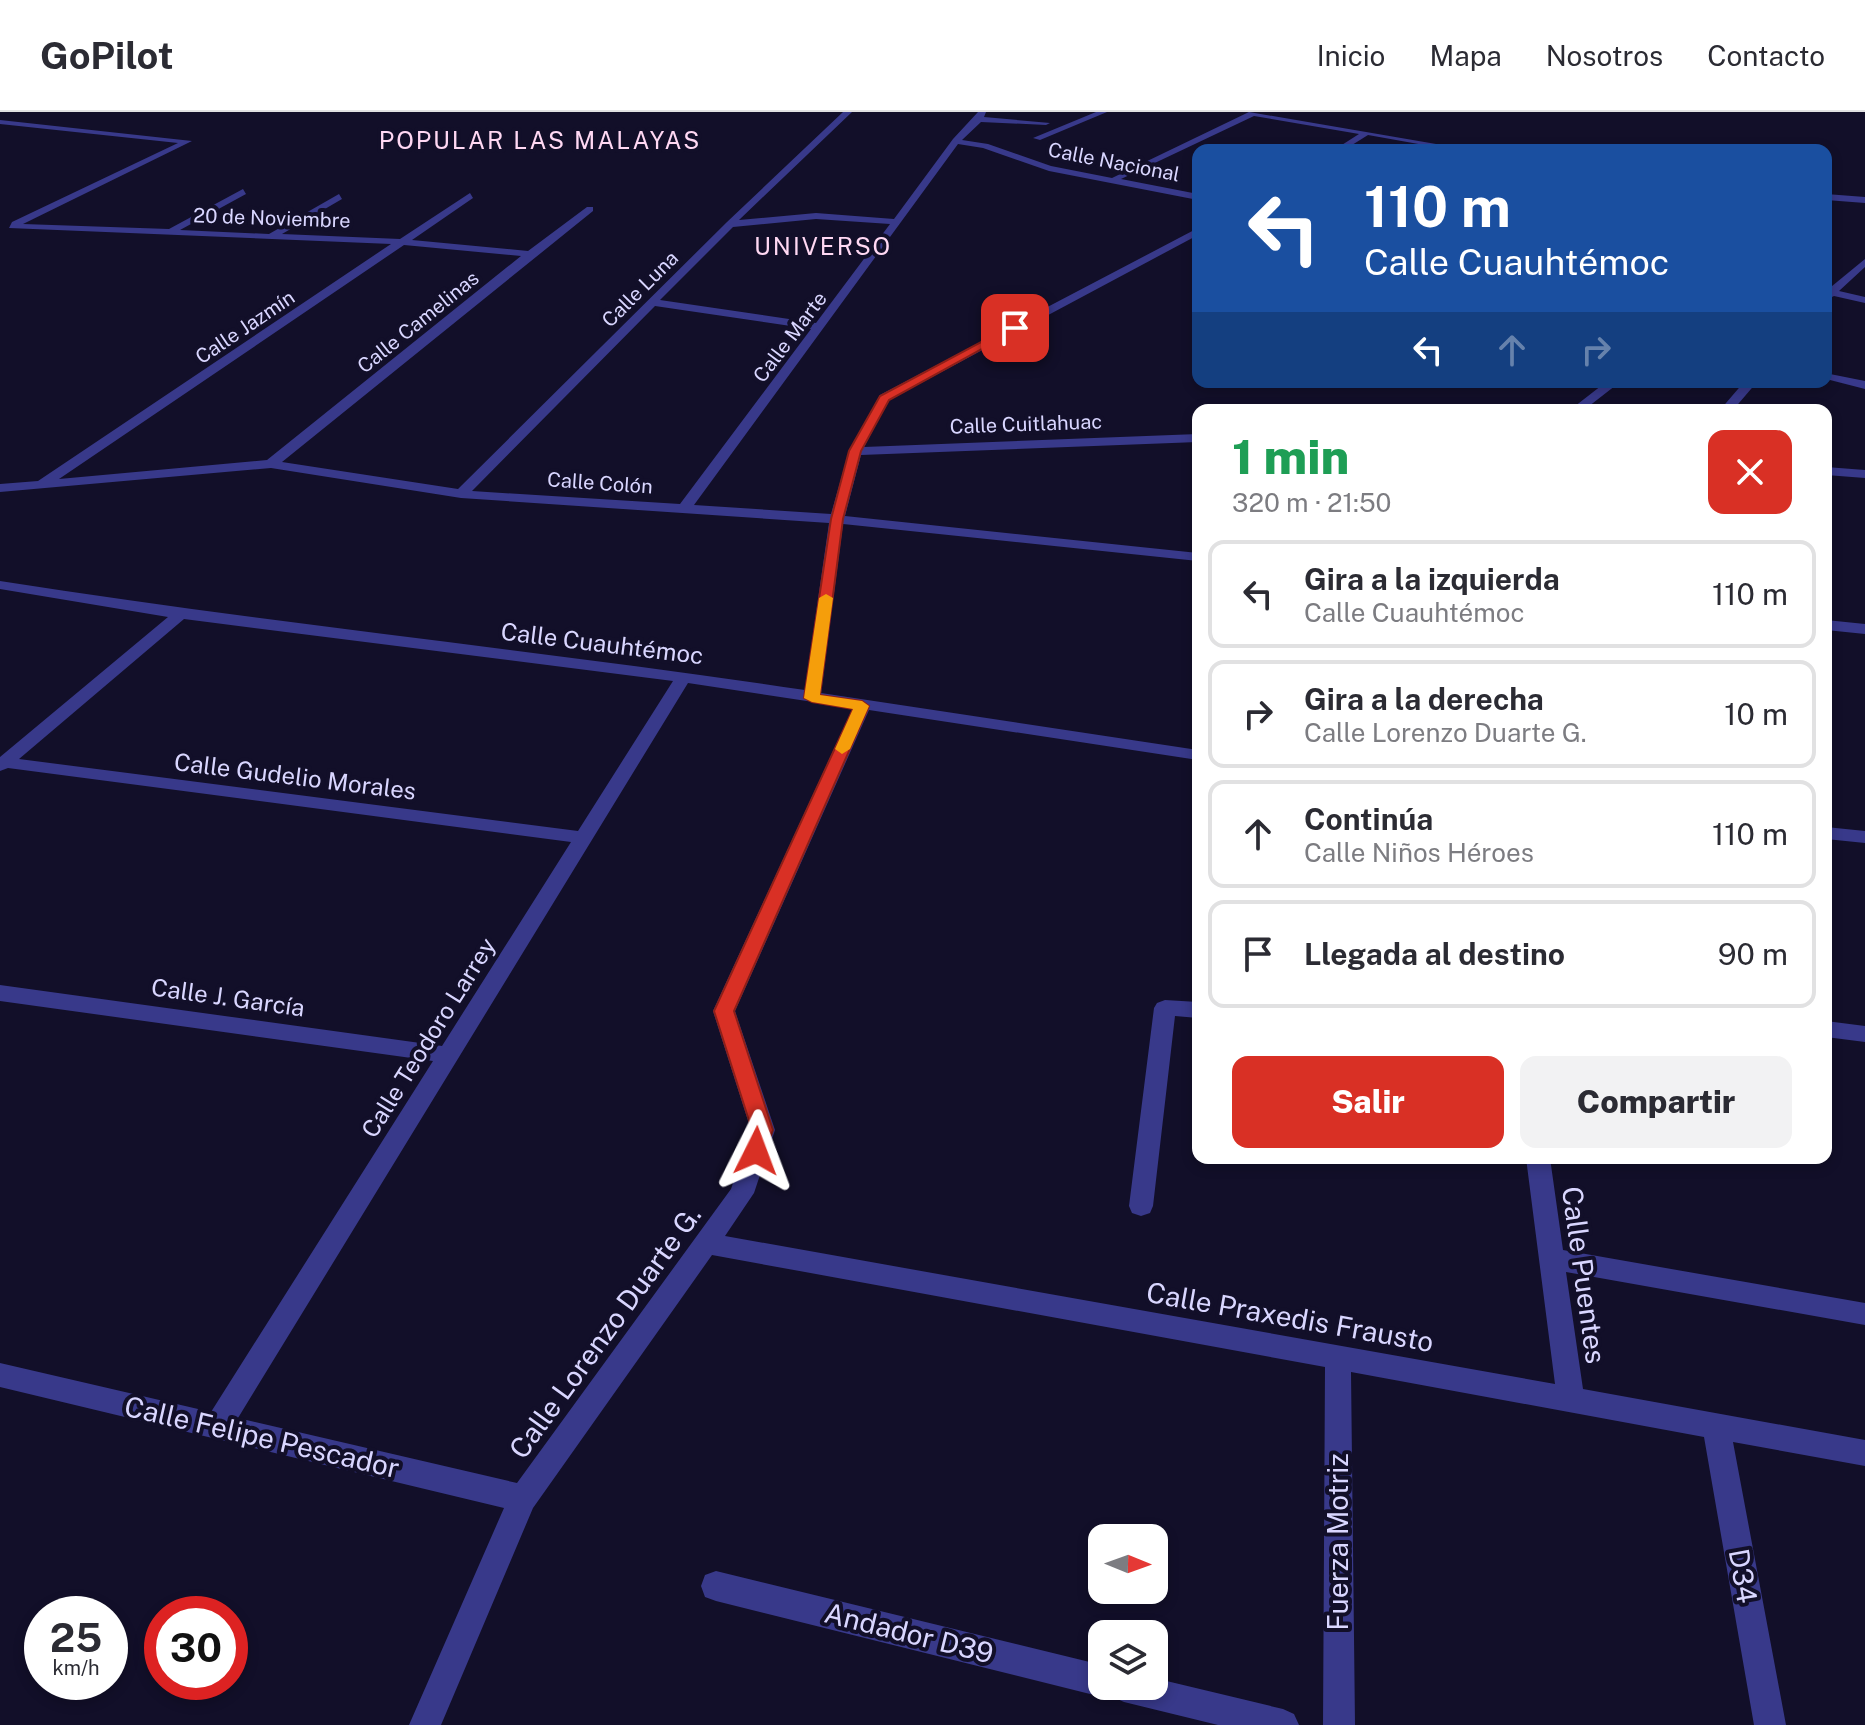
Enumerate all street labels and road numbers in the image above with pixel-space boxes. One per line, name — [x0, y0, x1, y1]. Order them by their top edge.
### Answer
street label: Calle Nacional — [1046, 137, 1182, 187]
street label: 20 de Noviembre — [193, 203, 351, 233]
street label: Calle Luna — [597, 246, 683, 332]
street label: Calle Camelinas — [353, 266, 483, 378]
street label: Calle Jazmín — [191, 285, 299, 369]
street label: Calle Marte — [748, 287, 832, 387]
street label: Calle Cuitlahuac — [949, 409, 1103, 439]
street label: Calle Colón — [547, 467, 653, 499]
street label: Calle Cuauhtémoc — [499, 617, 705, 669]
street label: Calle Gudelio Morales — [173, 747, 418, 805]
street label: Calle Teodoro Larrey — [355, 932, 501, 1142]
street label: Calle J. García — [150, 972, 307, 1022]
street label: Calle Puentes — [1556, 1184, 1613, 1366]
street label: Calle Lorenzo Duarte G. — [502, 1199, 707, 1465]
street label: Calle Praxedis Frausto — [1144, 1275, 1436, 1358]
street label: Calle Felipe Pescador — [121, 1389, 403, 1484]
street label: Fuerza Motriz — [1321, 1453, 1354, 1631]
street label: D34 — [1723, 1546, 1764, 1606]
street label: Andador D39 — [821, 1596, 997, 1669]

